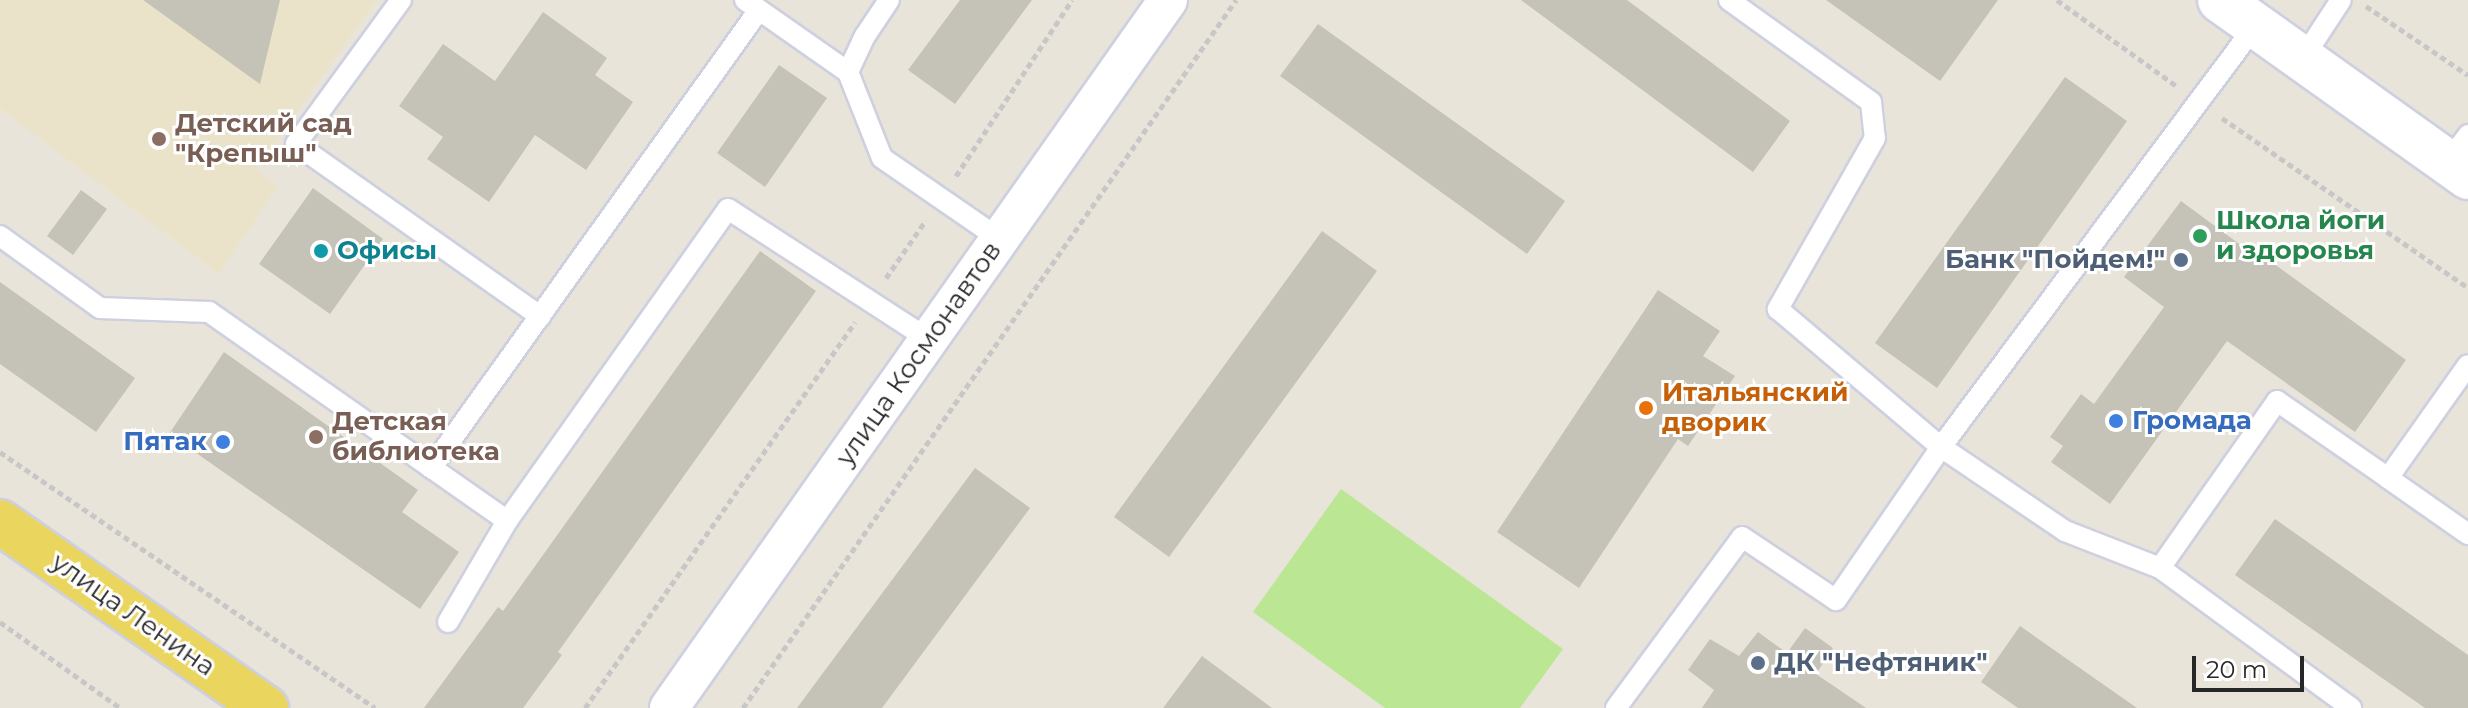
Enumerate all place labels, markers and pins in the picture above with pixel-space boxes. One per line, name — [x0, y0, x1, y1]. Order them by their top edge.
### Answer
place label: Детский сад "Крепыш" — [175, 108, 352, 170]
marker: Детский сад "Крепыш" — [150, 130, 168, 148]
place label: Школа йоги и здоровья — [2216, 205, 2385, 266]
marker: Школа йоги и здоровья — [2191, 227, 2209, 245]
place label: Офисы — [337, 235, 437, 267]
marker: Офисы — [312, 242, 330, 260]
place label: Банк "Пойдем!" — [1945, 244, 2165, 276]
marker: Банк "Пойдем!" — [2172, 251, 2190, 269]
place label: Итальянский дворик — [1662, 377, 1848, 438]
marker: Итальянский дворик — [1637, 399, 1655, 417]
place label: Громада — [2132, 405, 2252, 437]
place label: Детская библиотека — [332, 406, 500, 468]
marker: Громада — [2107, 412, 2125, 430]
place label: Пятак — [123, 426, 207, 458]
marker: Детская библиотека — [307, 428, 325, 446]
marker: Пятак — [214, 433, 232, 451]
place label: ДК "Нефтяник" — [1774, 647, 1988, 679]
marker: ДК "Нефтяник" — [1749, 654, 1767, 672]

